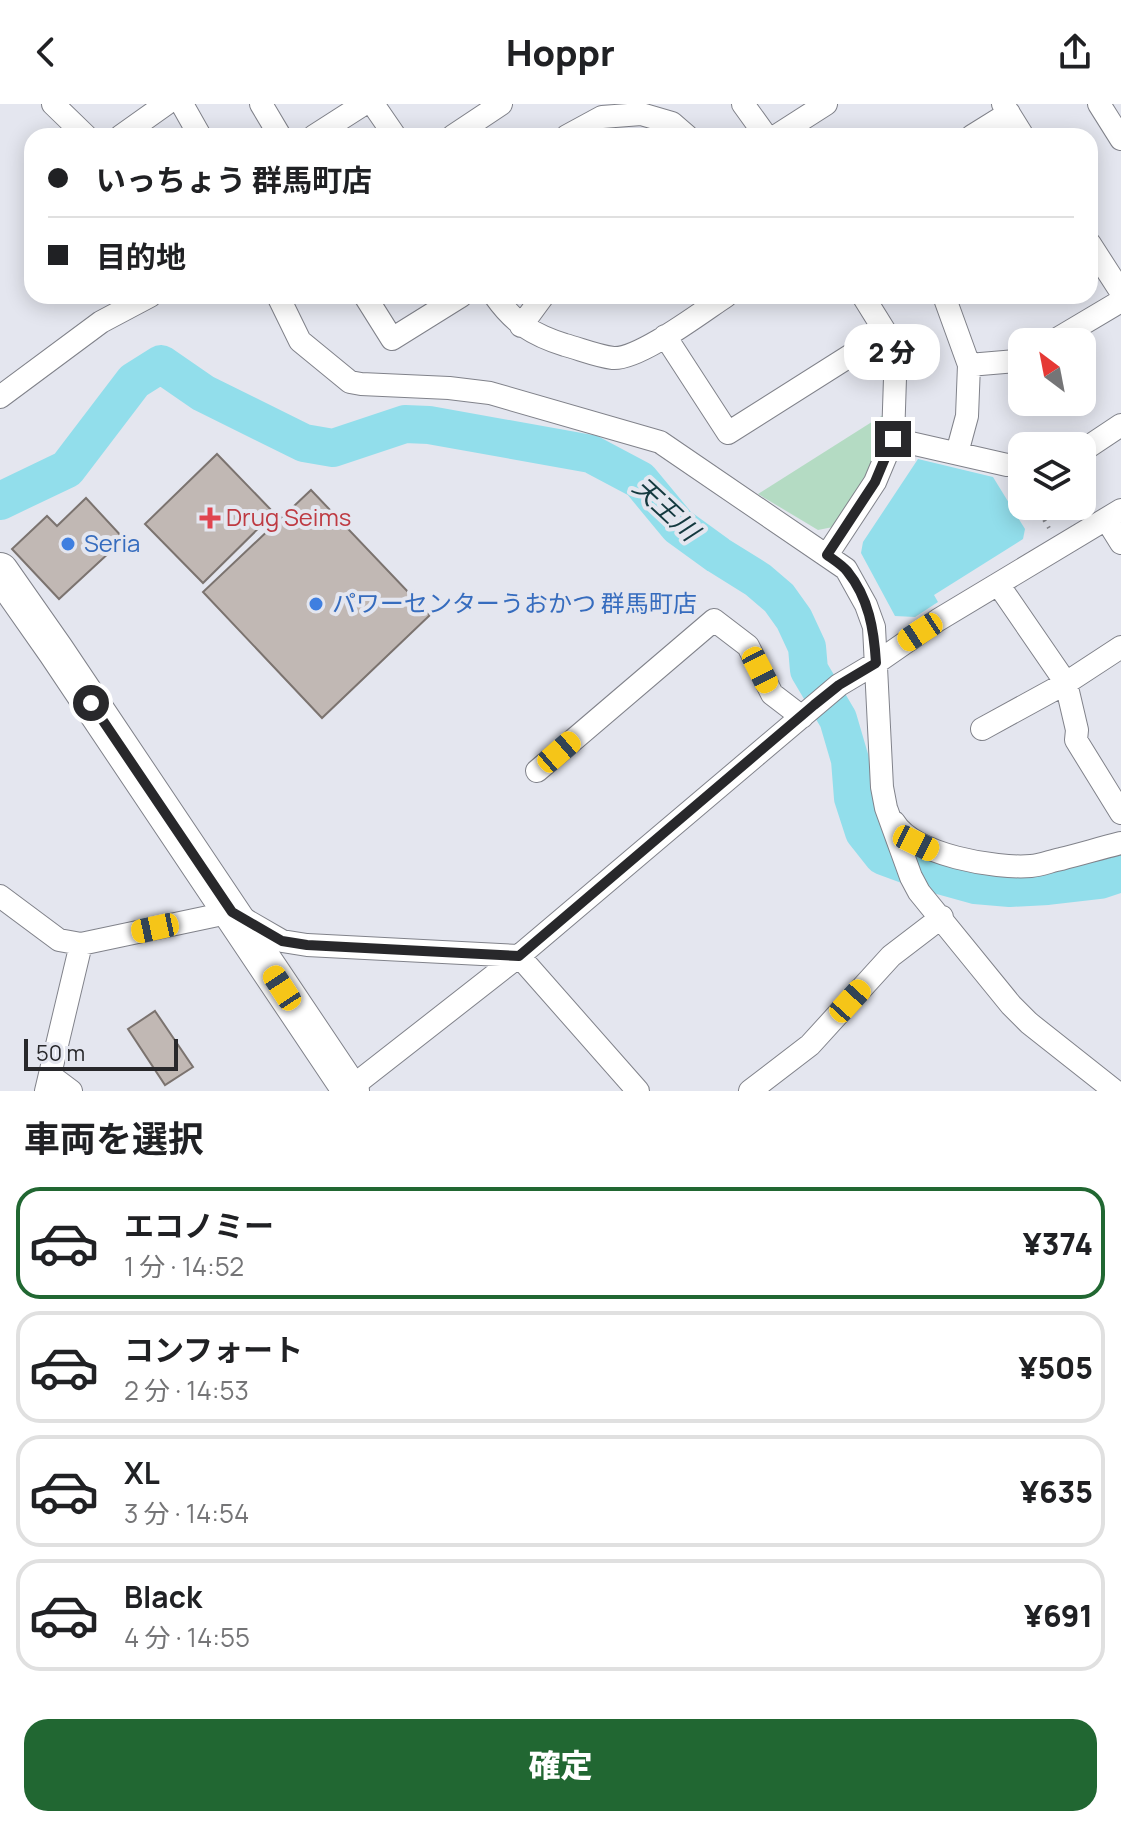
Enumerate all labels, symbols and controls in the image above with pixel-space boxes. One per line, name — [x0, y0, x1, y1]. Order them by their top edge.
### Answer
text: Hoppr — [506, 28, 615, 77]
icon: back — [24, 30, 68, 74]
icon: share — [1053, 30, 1097, 74]
text: いっちょう 群馬町店 — [96, 159, 372, 200]
text: 目的地 — [96, 236, 186, 277]
callout: 2 分 — [845, 323, 941, 379]
north arrow — [1008, 328, 1096, 416]
map controls — [1008, 328, 1096, 520]
text: 2 分 — [869, 334, 915, 370]
route end — [875, 421, 911, 457]
button: layers — [1008, 432, 1096, 520]
water label: 天王川 — [626, 469, 710, 550]
place label: Drug Seims — [226, 500, 351, 533]
marker: Drug Seims — [201, 509, 219, 527]
place label: Seria — [84, 526, 140, 559]
marker: Seria — [59, 535, 77, 553]
place label: パワーセンターうおかつ 群馬町店 — [332, 586, 697, 619]
marker: パワーセンターうおかつ 群馬町店 — [307, 595, 325, 613]
car — [893, 609, 947, 655]
car — [738, 643, 782, 697]
route start — [73, 685, 109, 721]
car — [533, 727, 585, 777]
car — [889, 822, 943, 864]
car — [129, 911, 181, 945]
car — [259, 961, 305, 1015]
car — [825, 975, 875, 1027]
scale bar — [24, 1035, 178, 1071]
text: 50 m — [36, 1038, 85, 1068]
text: 車両を選択 — [24, 1114, 204, 1163]
text: エコノミー — [124, 1205, 274, 1246]
icon: car — [28, 1207, 100, 1279]
text: ¥374 — [1023, 1223, 1093, 1264]
text: 1 分 · 14:52 — [124, 1248, 244, 1284]
text: コンフォート — [124, 1329, 303, 1370]
icon: car — [28, 1331, 100, 1403]
text: ¥505 — [1019, 1347, 1093, 1388]
text: 2 分 · 14:53 — [124, 1372, 249, 1408]
text: XL — [124, 1452, 160, 1493]
icon: car — [28, 1455, 100, 1527]
text: ¥635 — [1020, 1471, 1093, 1512]
text: 3 分 · 14:54 — [124, 1495, 249, 1531]
text: Black — [124, 1576, 202, 1617]
icon: car — [28, 1579, 100, 1651]
text: ¥691 — [1024, 1595, 1093, 1636]
text: 4 分 · 14:55 — [124, 1619, 250, 1655]
button: 確定 — [24, 1719, 1097, 1811]

